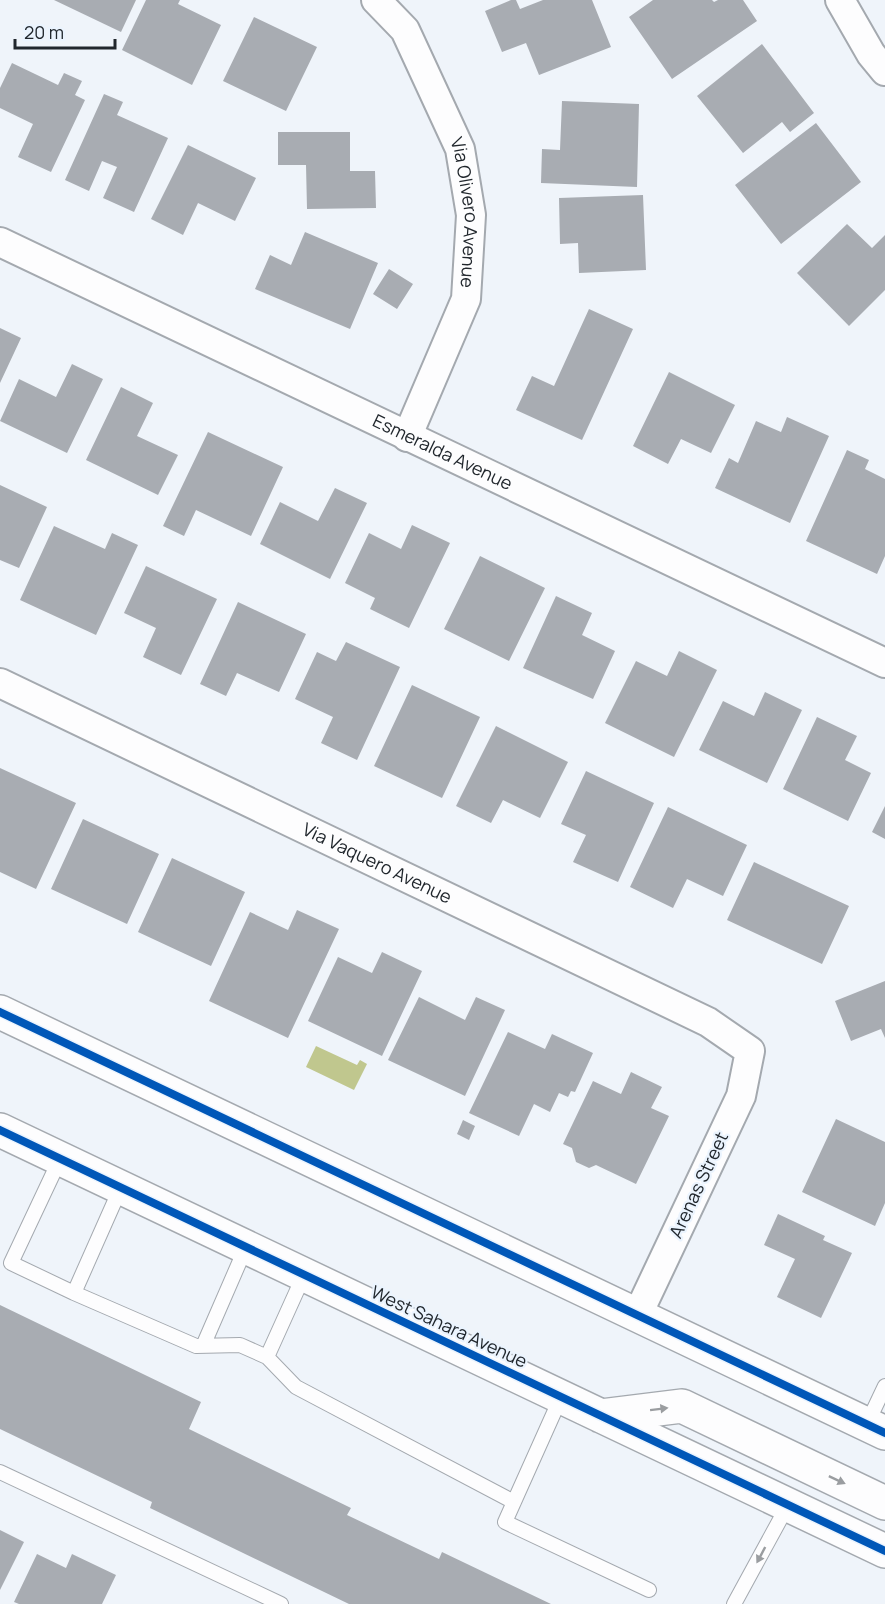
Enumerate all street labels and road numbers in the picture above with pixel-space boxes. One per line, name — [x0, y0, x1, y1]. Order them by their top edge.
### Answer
street label: Via Olivero Avenue — [445, 133, 484, 289]
street label: Esmeralda Avenue — [369, 408, 517, 495]
street label: Via Vaquero Avenue — [299, 817, 456, 909]
street label: Arenas Street — [663, 1128, 733, 1242]
street label: West Sahara Avenue — [367, 1279, 531, 1373]

